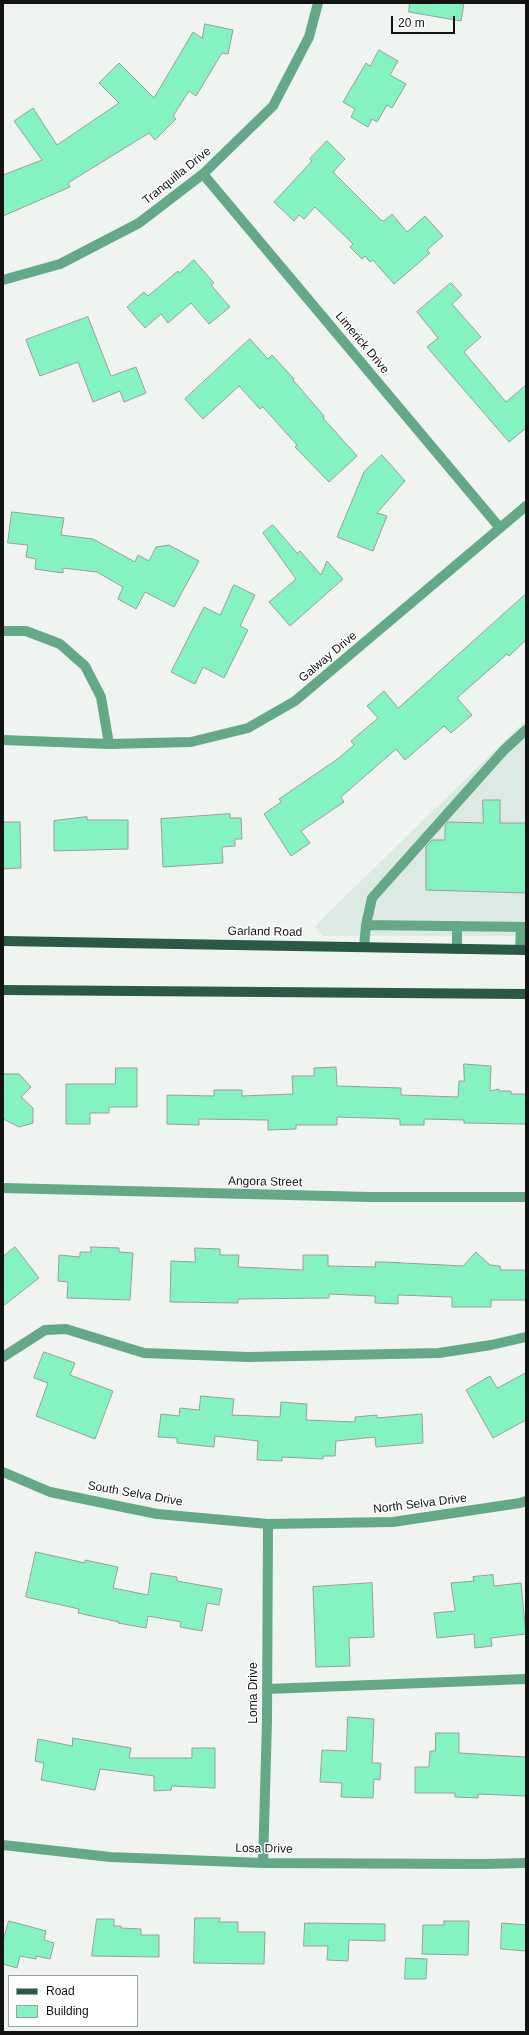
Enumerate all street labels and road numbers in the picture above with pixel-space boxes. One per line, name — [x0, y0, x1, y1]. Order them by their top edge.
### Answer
street label: Tranquilla Drive — [140, 144, 214, 208]
street label: Limerick Drive — [332, 309, 392, 377]
street label: Galway Drive — [296, 629, 360, 685]
street label: Garland Road — [228, 924, 302, 940]
street label: Angora Street — [228, 1174, 302, 1190]
street label: South Selva Drive — [86, 1479, 184, 1509]
street label: North Selva Drive — [372, 1491, 468, 1517]
street label: Loma Drive — [247, 1662, 261, 1724]
street label: Losa Drive — [235, 1841, 293, 1857]

